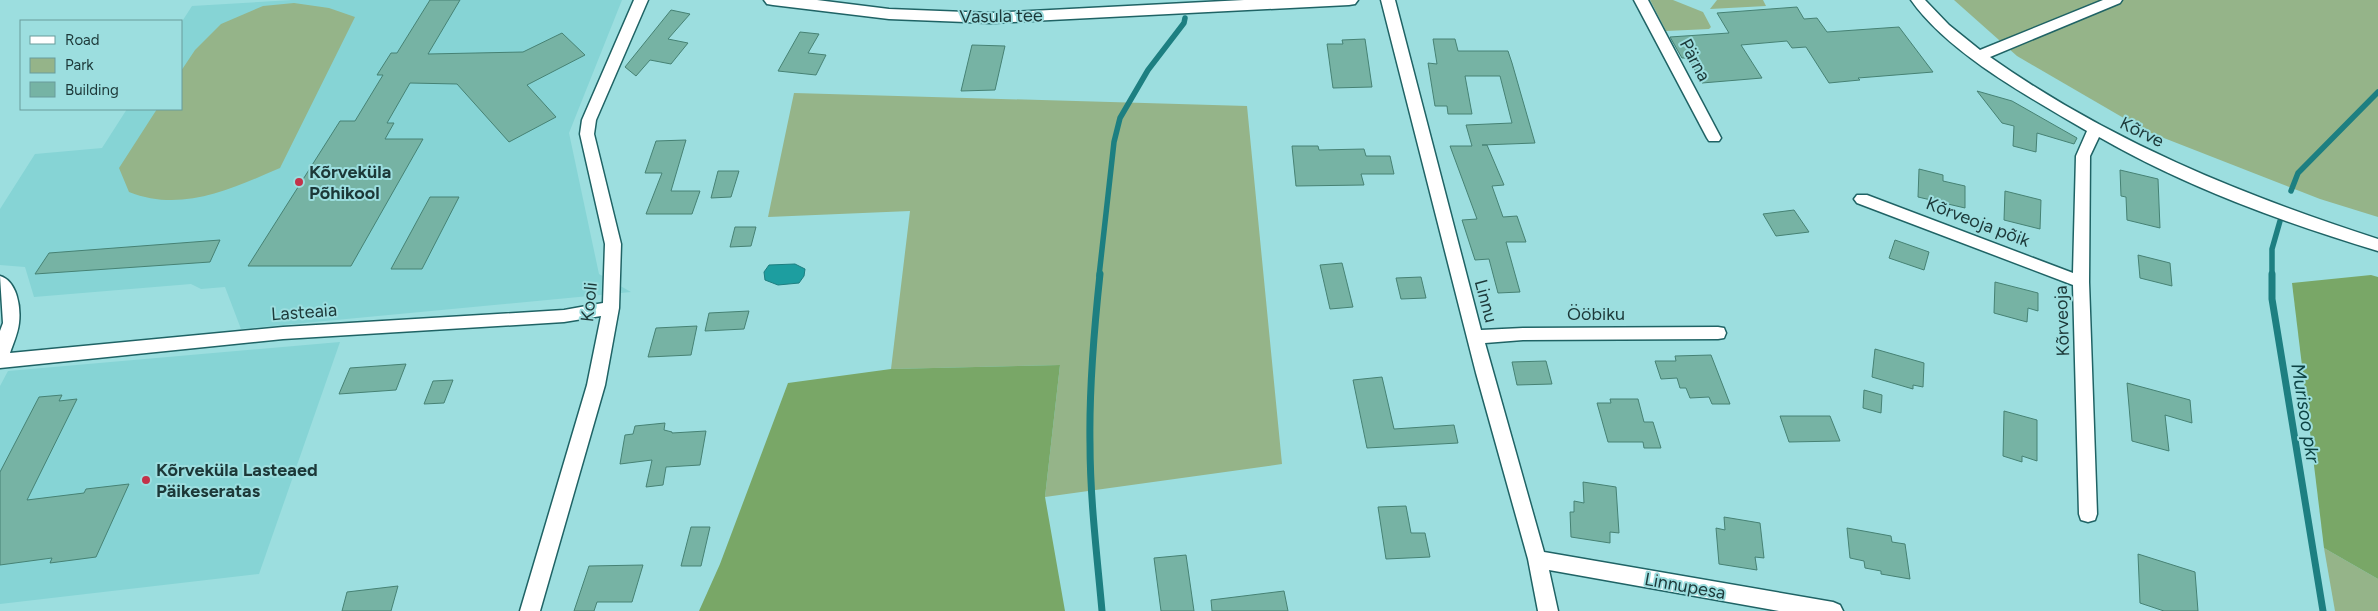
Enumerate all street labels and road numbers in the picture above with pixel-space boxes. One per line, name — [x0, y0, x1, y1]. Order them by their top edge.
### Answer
street label: Vasula tee — [959, 4, 1043, 28]
street label: Pärna — [1675, 35, 1715, 85]
street label: Kõrve — [2116, 112, 2168, 152]
street label: Kõrveoja põik — [1923, 192, 2033, 252]
street label: Linnu — [1470, 277, 1502, 325]
street label: Kooli — [576, 281, 602, 323]
street label: Kõrveoja — [2050, 285, 2074, 357]
street label: Lasteaia — [270, 299, 338, 325]
street label: Ööbiku — [1567, 303, 1625, 325]
street label: Linnupesa — [1643, 568, 1727, 604]

